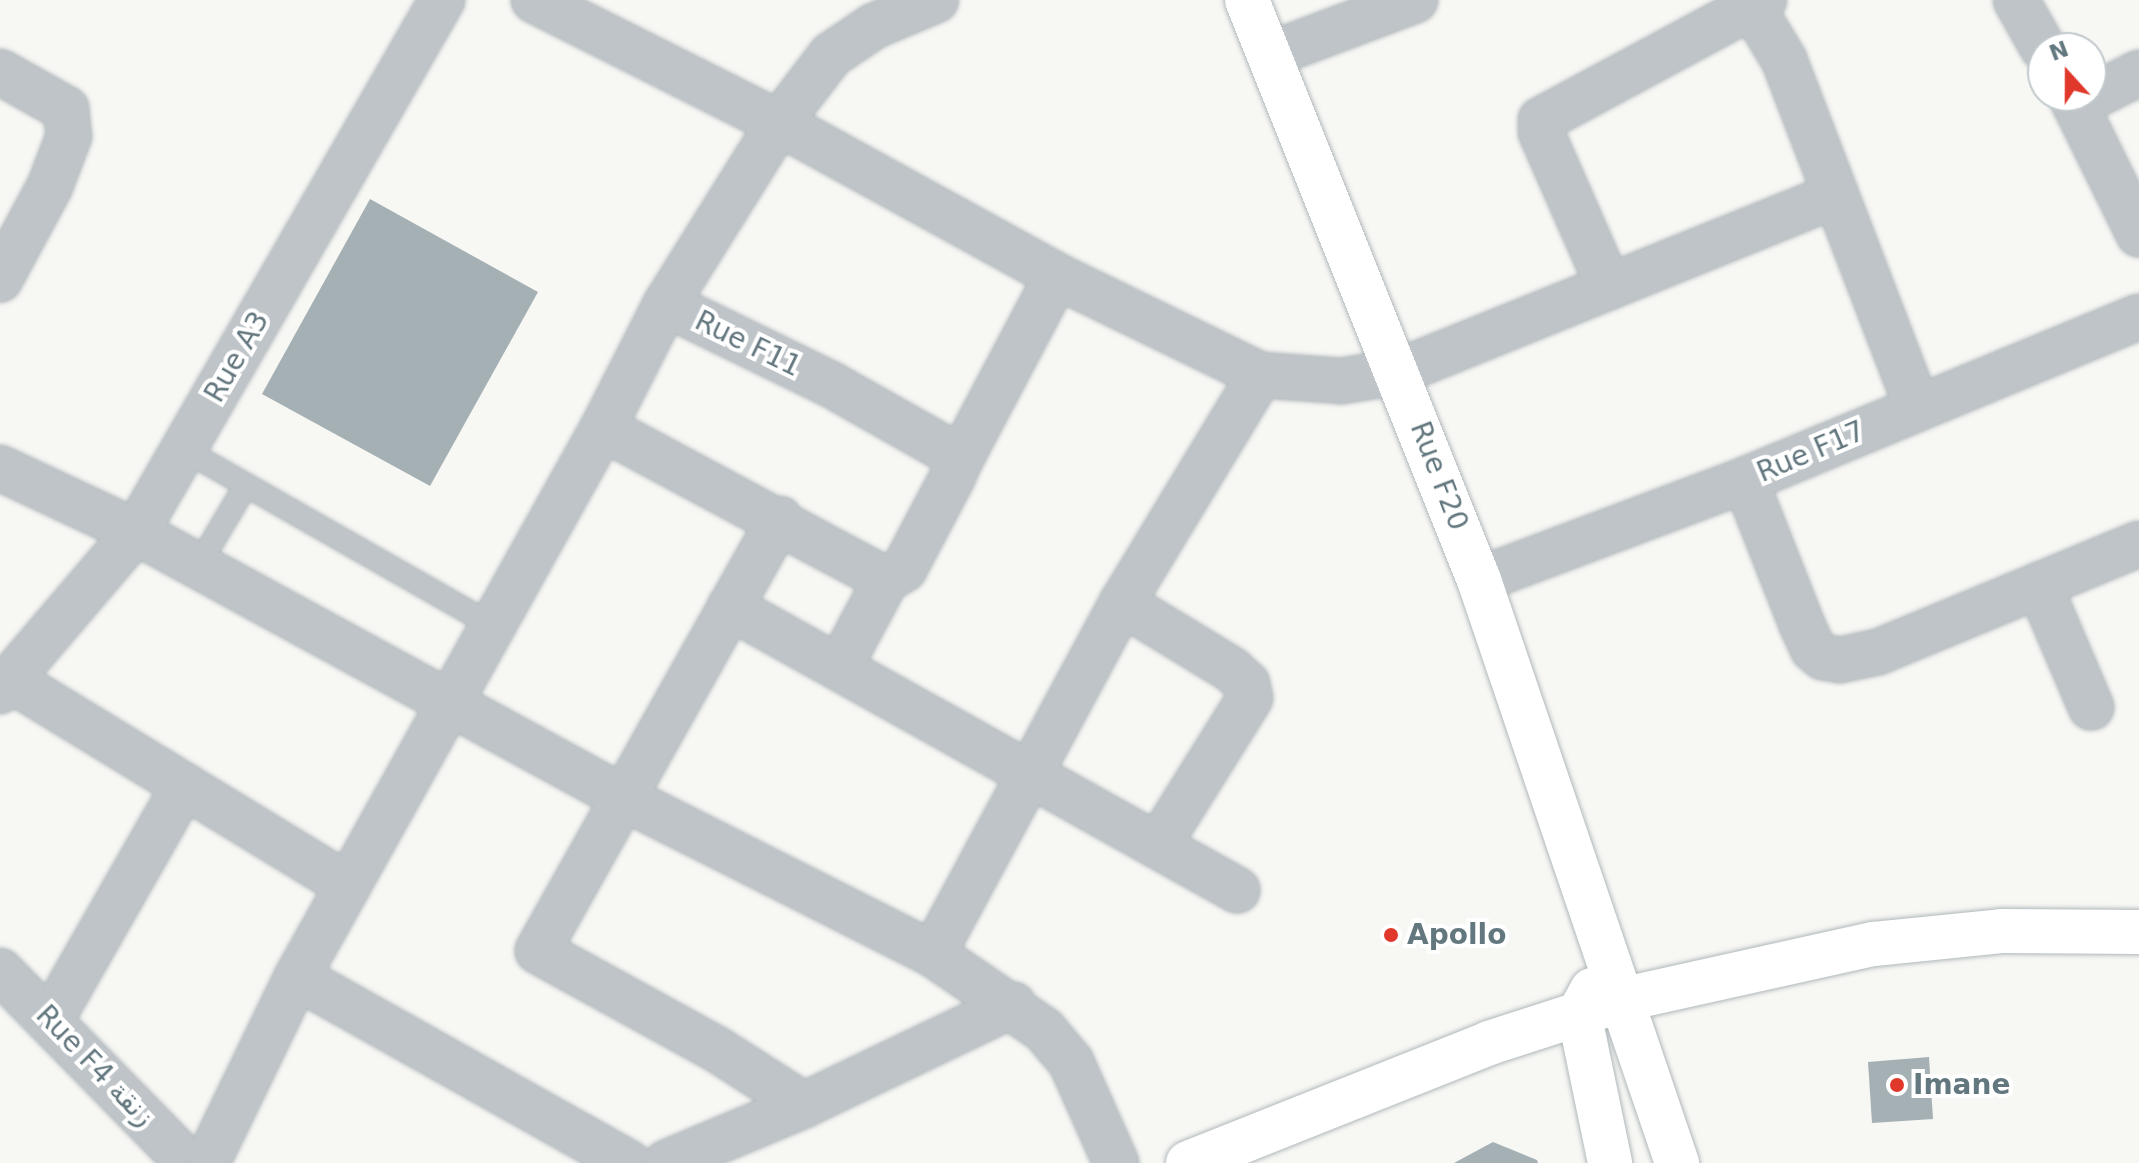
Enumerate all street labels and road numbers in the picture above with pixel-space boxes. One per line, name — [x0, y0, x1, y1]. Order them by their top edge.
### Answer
street label: Rue F11 — [689, 304, 807, 384]
street label: Rue A3 — [198, 306, 276, 408]
street label: Rue F17 — [1752, 414, 1870, 490]
street label: Rue F20 — [1403, 417, 1475, 535]
street label: Rue F4 زنقة — [29, 998, 161, 1134]

